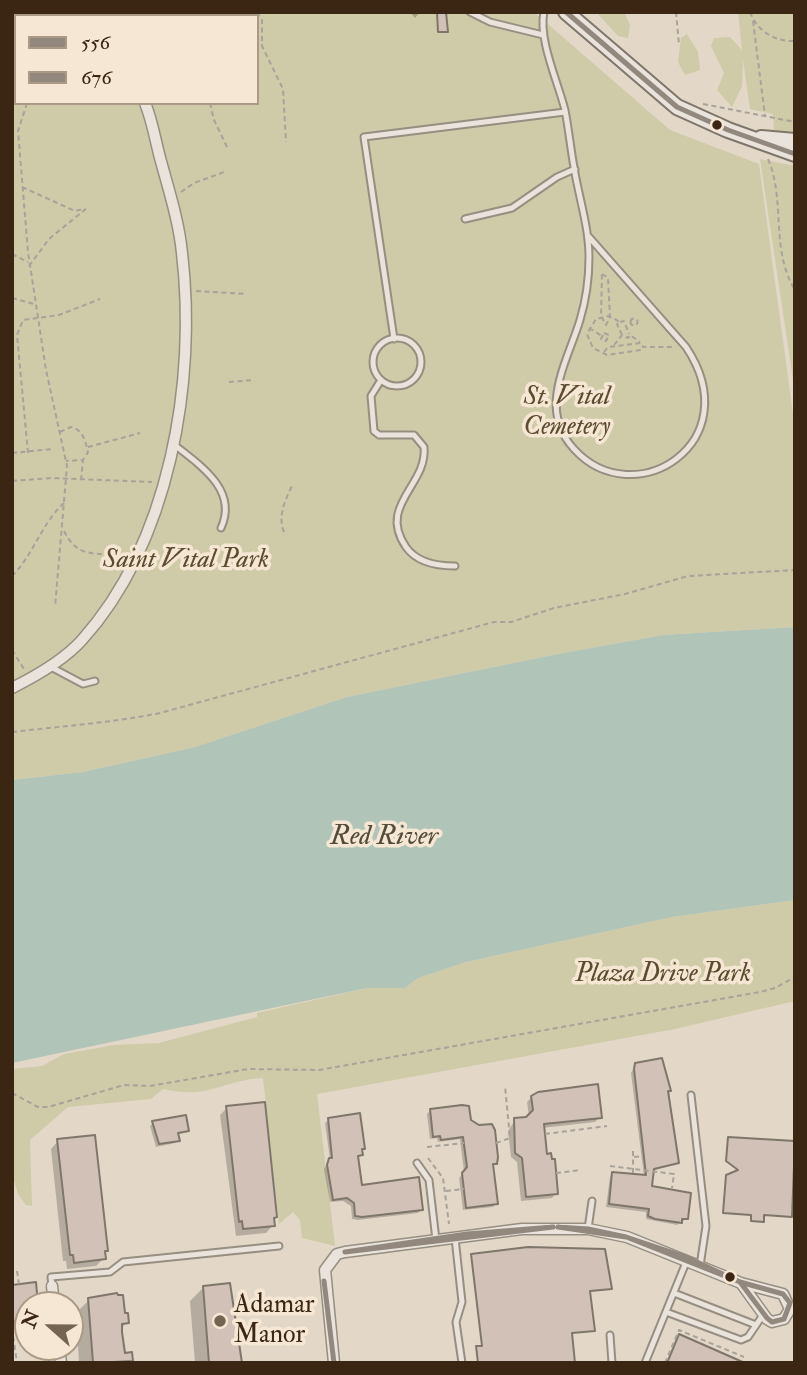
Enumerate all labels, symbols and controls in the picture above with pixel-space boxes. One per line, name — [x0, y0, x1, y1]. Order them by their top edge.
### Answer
legend — [14, 14, 259, 105]
text: 556 — [81, 29, 110, 56]
text: 676 — [81, 64, 112, 91]
unlabelled marker — [710, 118, 724, 132]
park label: St. Vital Cemetery — [524, 382, 610, 444]
park label: Saint Vital Park — [103, 545, 269, 577]
water label: Red River — [330, 821, 438, 855]
park label: Plaza Drive Park — [575, 959, 751, 991]
unlabelled marker — [723, 1270, 737, 1284]
place label: Adamar Manor — [234, 1290, 315, 1352]
north arrow — [14, 1291, 84, 1361]
text: N — [17, 1307, 46, 1331]
marker: Adamar Manor — [212, 1313, 228, 1329]

